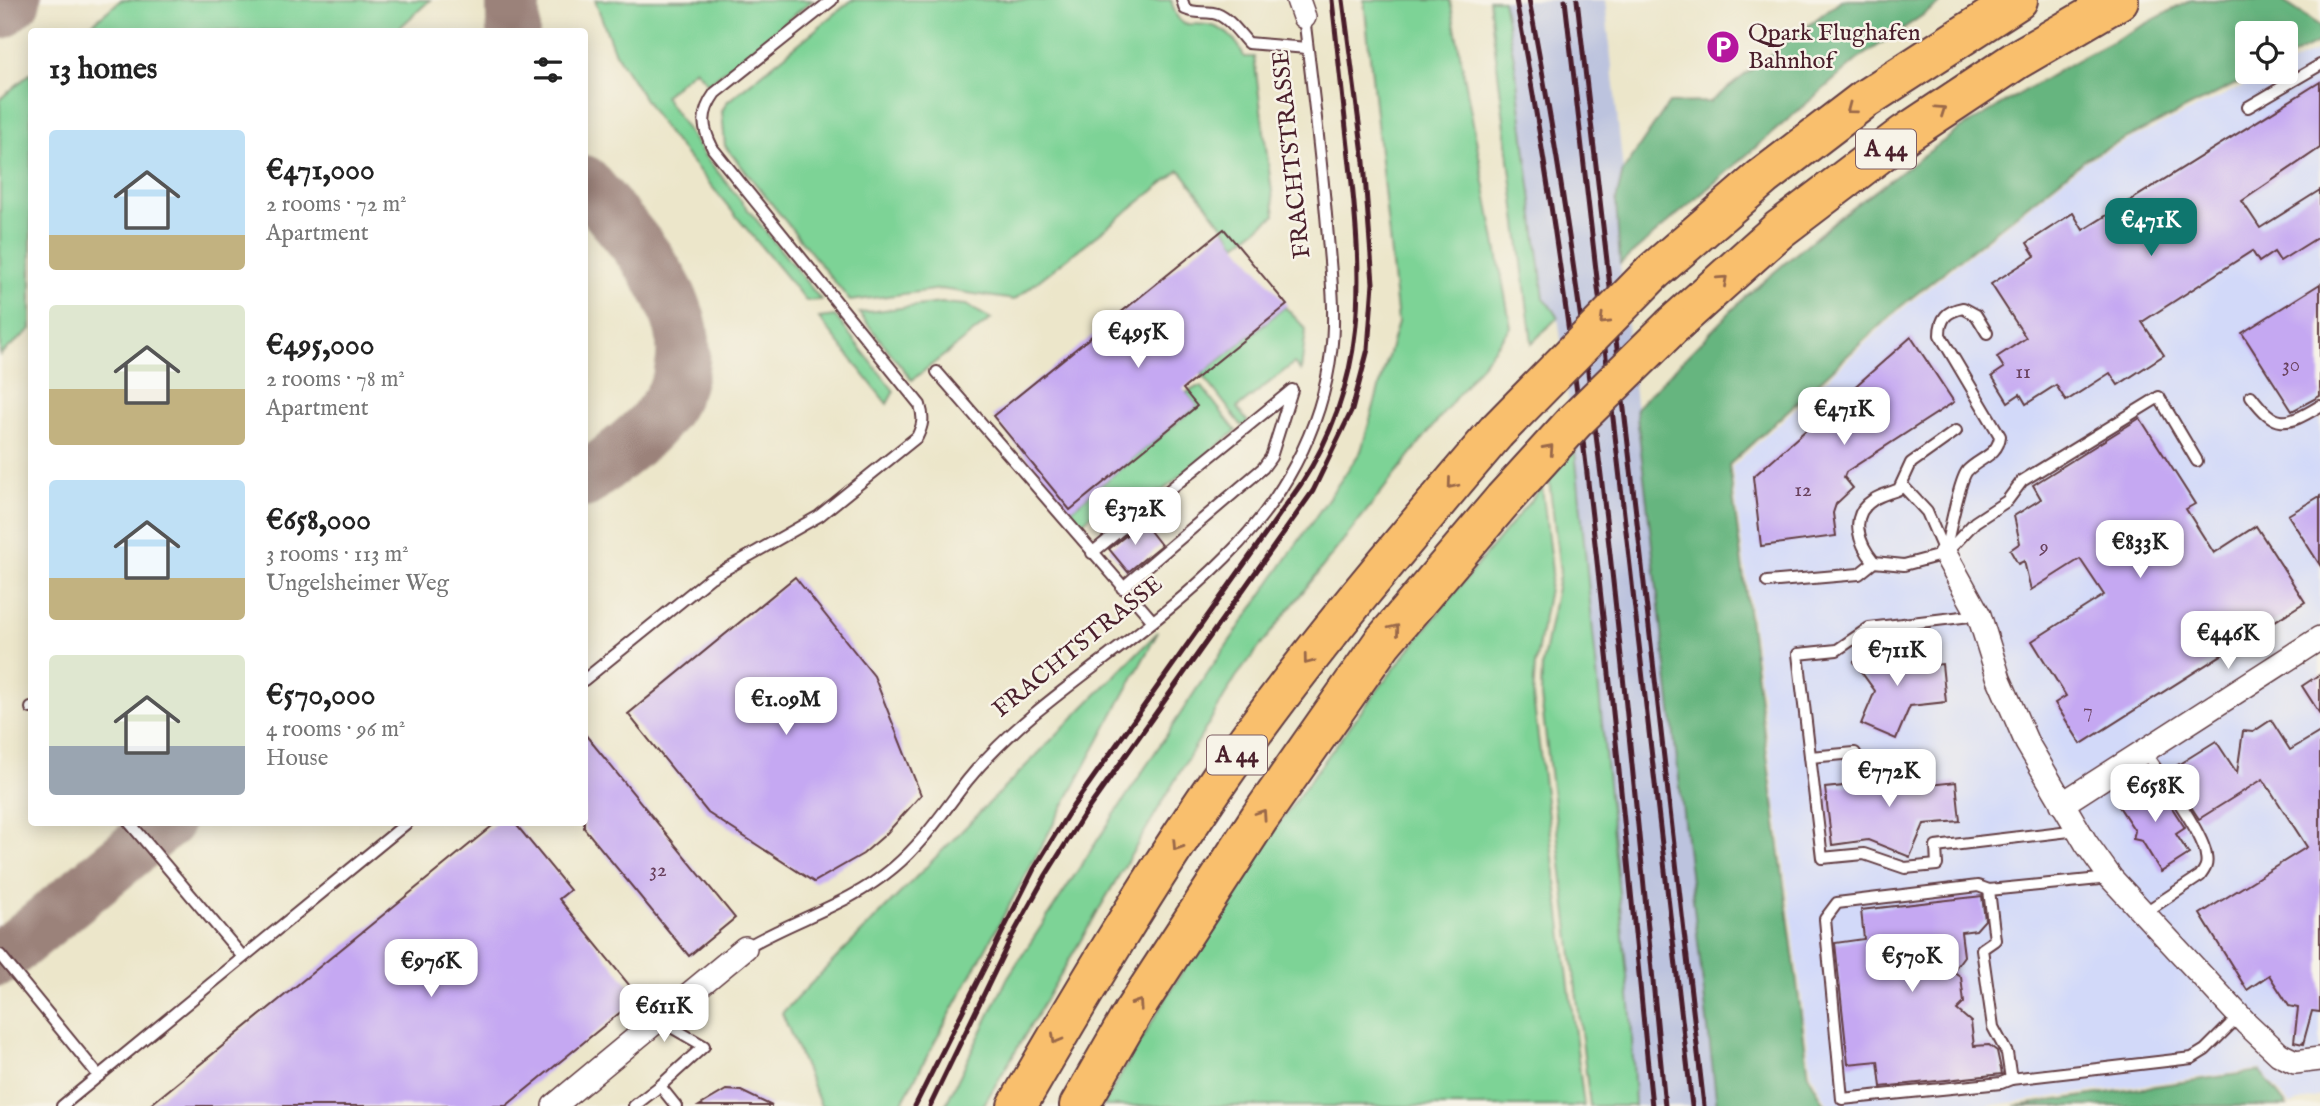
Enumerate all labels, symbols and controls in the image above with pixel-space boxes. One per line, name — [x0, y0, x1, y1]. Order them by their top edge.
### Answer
place label: Qpark Flughafen Bahnhof — [1748, 18, 1921, 77]
map controls — [2235, 21, 2298, 84]
button: locate — [2235, 21, 2298, 84]
parking icon: Qpark Flughafen Bahnhof — [1704, 28, 1742, 66]
street label: FRACHTSTRASSE — [1266, 48, 1318, 260]
text: 13 homes — [49, 51, 157, 89]
icon: filters — [529, 51, 567, 89]
one-way arrow — [1847, 101, 1859, 114]
one-way arrow — [1933, 105, 1946, 118]
road number: A 44 — [1856, 130, 1916, 168]
text: €471,000 — [266, 152, 375, 190]
icon: home — [105, 158, 189, 242]
text: 2 rooms · 72 m² — [266, 190, 407, 219]
pin: €471K — [2102, 198, 2200, 258]
text: €471K — [2121, 206, 2181, 235]
text: Apartment — [266, 219, 369, 248]
one-way arrow — [1715, 276, 1728, 288]
pin: €495K — [1089, 310, 1187, 370]
one-way arrow — [1599, 312, 1612, 325]
text: €495K — [1108, 318, 1168, 347]
text: €495,000 — [266, 327, 374, 365]
icon: home — [105, 333, 189, 417]
house number: 30 — [2282, 352, 2300, 379]
house number: 11 — [2015, 359, 2031, 386]
text: 2 rooms · 78 m² — [266, 365, 405, 394]
pin: €471K — [1795, 388, 1893, 447]
text: Apartment — [266, 394, 369, 423]
text: €471K — [1814, 395, 1874, 424]
one-way arrow — [1541, 444, 1553, 457]
one-way arrow — [1447, 477, 1460, 489]
house number: 12 — [1794, 477, 1812, 504]
pin: €372K — [1086, 488, 1184, 547]
text: €372K — [1105, 495, 1165, 524]
text: €658,000 — [266, 502, 371, 540]
icon: home — [105, 508, 189, 592]
pin: €833K — [2091, 520, 2189, 580]
text: €833K — [2112, 528, 2168, 557]
house number: 9 — [2038, 534, 2049, 561]
text: 3 rooms · 113 m² — [266, 540, 409, 569]
text: Ungelsheimer Weg — [266, 569, 449, 598]
street label: FRACHTSTRASSE — [987, 569, 1169, 725]
pin: €446K — [2179, 612, 2277, 671]
text: €446K — [2197, 619, 2259, 648]
one-way arrow — [1386, 624, 1399, 637]
pin: €711K — [1848, 628, 1946, 688]
text: €711K — [1868, 636, 1926, 665]
one-way arrow — [1303, 653, 1316, 665]
text: €570,000 — [266, 677, 375, 715]
pin: €1.09M — [729, 678, 843, 737]
icon: home — [105, 683, 189, 767]
text: €1.09M — [751, 685, 821, 714]
house number: 7 — [2083, 698, 2093, 725]
text: 4 rooms · 96 m² — [266, 715, 405, 744]
road number: A 44 — [1207, 736, 1267, 775]
text: House — [266, 744, 328, 773]
pin: €772K — [1840, 750, 1938, 809]
text: €772K — [1858, 757, 1920, 786]
pin: €658K — [2106, 764, 2204, 824]
text: €658K — [2126, 772, 2184, 801]
one-way arrow — [1254, 809, 1266, 822]
one-way arrow — [1172, 838, 1185, 851]
house number: 32 — [649, 857, 667, 884]
pin: €570K — [1863, 934, 1961, 994]
pin: €976K — [382, 940, 480, 999]
text: €570K — [1882, 942, 1942, 971]
text: €976K — [401, 947, 461, 976]
pin: €611K — [615, 984, 713, 1044]
text: €611K — [636, 992, 692, 1021]
one-way arrow — [1130, 999, 1143, 1012]
one-way arrow — [1051, 1031, 1064, 1044]

